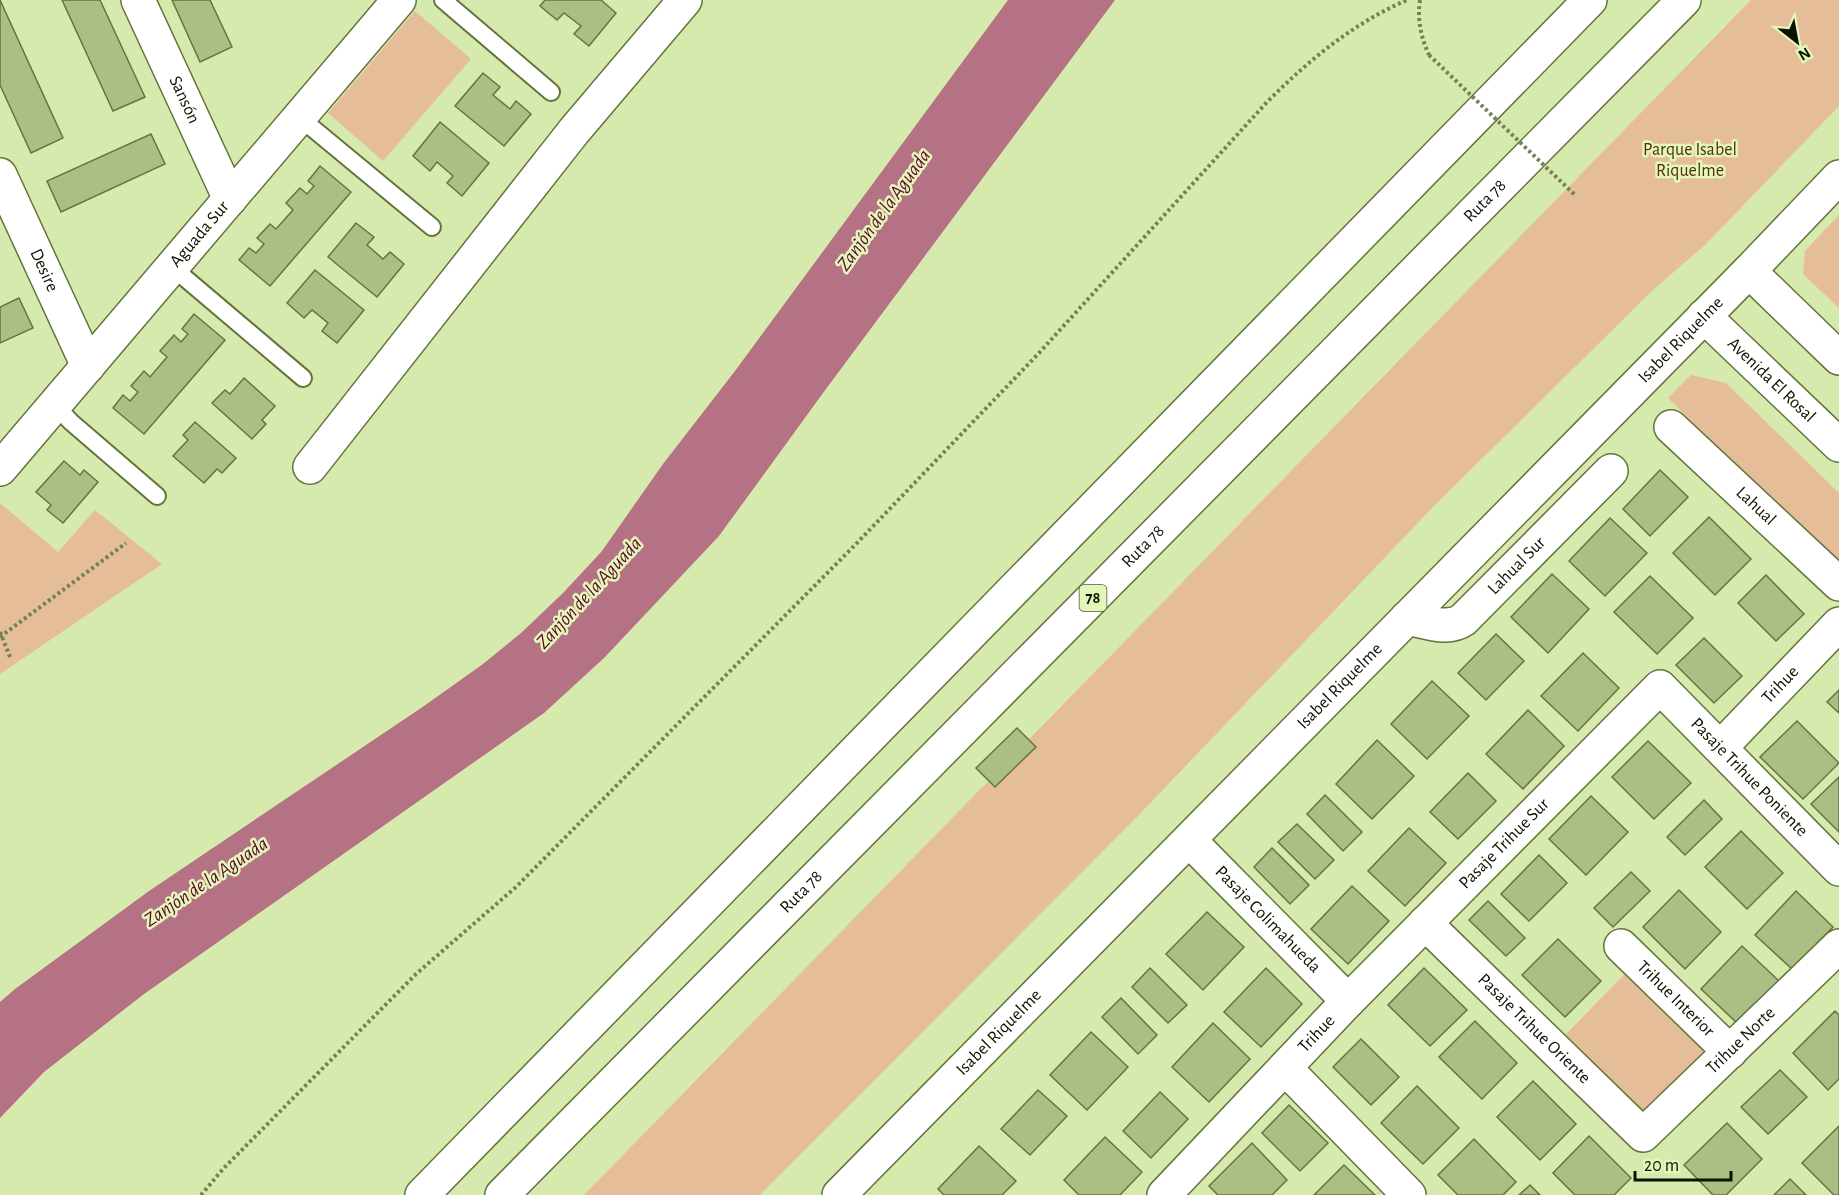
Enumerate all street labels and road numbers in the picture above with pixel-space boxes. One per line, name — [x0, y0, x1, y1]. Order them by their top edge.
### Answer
street label: Sansón — [165, 73, 203, 126]
street label: Ruta 78 — [1460, 176, 1510, 226]
street label: Aguada Sur — [167, 198, 233, 271]
street label: Desire — [26, 246, 62, 295]
street label: Isabel Riquelme — [1635, 294, 1727, 386]
street label: Avenida El Rosal — [1724, 334, 1819, 426]
street label: Lahual — [1732, 484, 1779, 529]
street label: Ruta 78 — [1119, 522, 1168, 571]
street label: Lahual Sur — [1485, 533, 1549, 598]
road number: 78 — [1080, 585, 1106, 611]
street label: Isabel Riquelme — [1294, 640, 1386, 733]
street label: Trihue — [1759, 663, 1803, 707]
street label: Pasaje Trihue Poniente — [1687, 715, 1811, 840]
street label: Pasaje Trihue Sur — [1456, 795, 1553, 892]
street label: Pasaje Colimahueda — [1211, 863, 1324, 977]
street label: Ruta 78 — [777, 867, 826, 917]
street label: Trihue Interior — [1633, 958, 1718, 1040]
street label: Pasaje Trihue Oriente — [1474, 971, 1594, 1087]
street label: Isabel Riquelme — [953, 986, 1045, 1079]
street label: Trihue Norte — [1703, 1004, 1779, 1078]
street label: Trihue — [1295, 1012, 1339, 1056]

